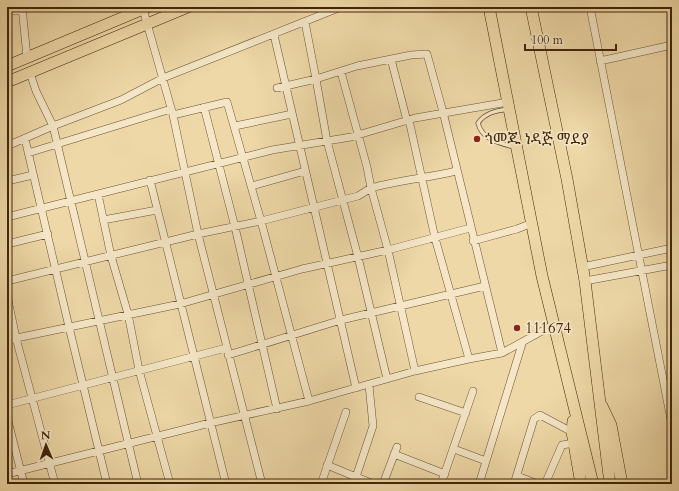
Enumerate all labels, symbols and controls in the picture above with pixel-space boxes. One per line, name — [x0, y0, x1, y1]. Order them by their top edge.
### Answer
scale bar — [525, 26, 616, 52]
text: 100 m — [531, 32, 564, 48]
place label: ጎመጁ ነዳጅ ማደያ — [485, 129, 589, 149]
marker: ጎመጁ ነዳጅ ማደያ — [472, 134, 482, 144]
place label: 111674 — [525, 318, 571, 338]
marker: 111674 — [512, 323, 522, 333]
north arrow — [26, 425, 66, 465]
text: N — [41, 428, 51, 443]

